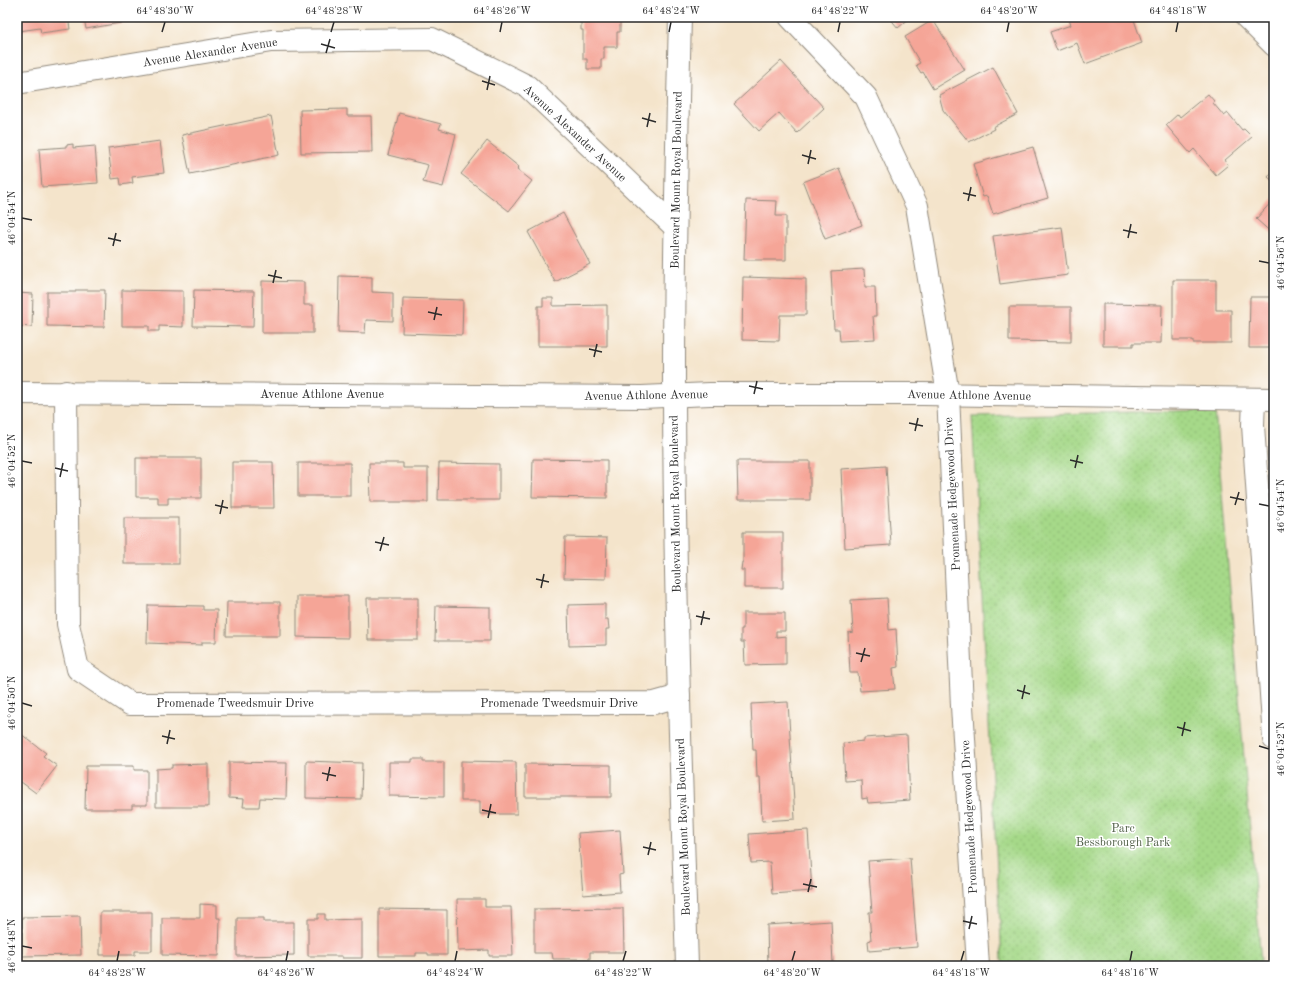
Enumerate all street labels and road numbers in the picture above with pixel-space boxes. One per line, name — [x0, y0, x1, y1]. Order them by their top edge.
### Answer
street label: Avenue Alexander Avenue — [142, 36, 279, 70]
street label: Avenue Alexander Avenue — [520, 83, 629, 185]
street label: Boulevard Mount Royal Boulevard — [669, 91, 685, 269]
street label: Avenue Athlone Avenue — [260, 389, 384, 401]
street label: Avenue Athlone Avenue — [584, 389, 709, 403]
street label: Avenue Athlone Avenue — [907, 389, 1032, 403]
street label: Boulevard Mount Royal Boulevard — [668, 415, 684, 593]
street label: Promenade Hedgewood Drive — [943, 416, 963, 571]
street label: Promenade Tweedsmuir Drive — [156, 698, 314, 710]
street label: Promenade Tweedsmuir Drive — [480, 698, 638, 710]
street label: Boulevard Mount Royal Boulevard — [675, 738, 693, 916]
street label: Promenade Hedgewood Drive — [960, 739, 980, 894]

